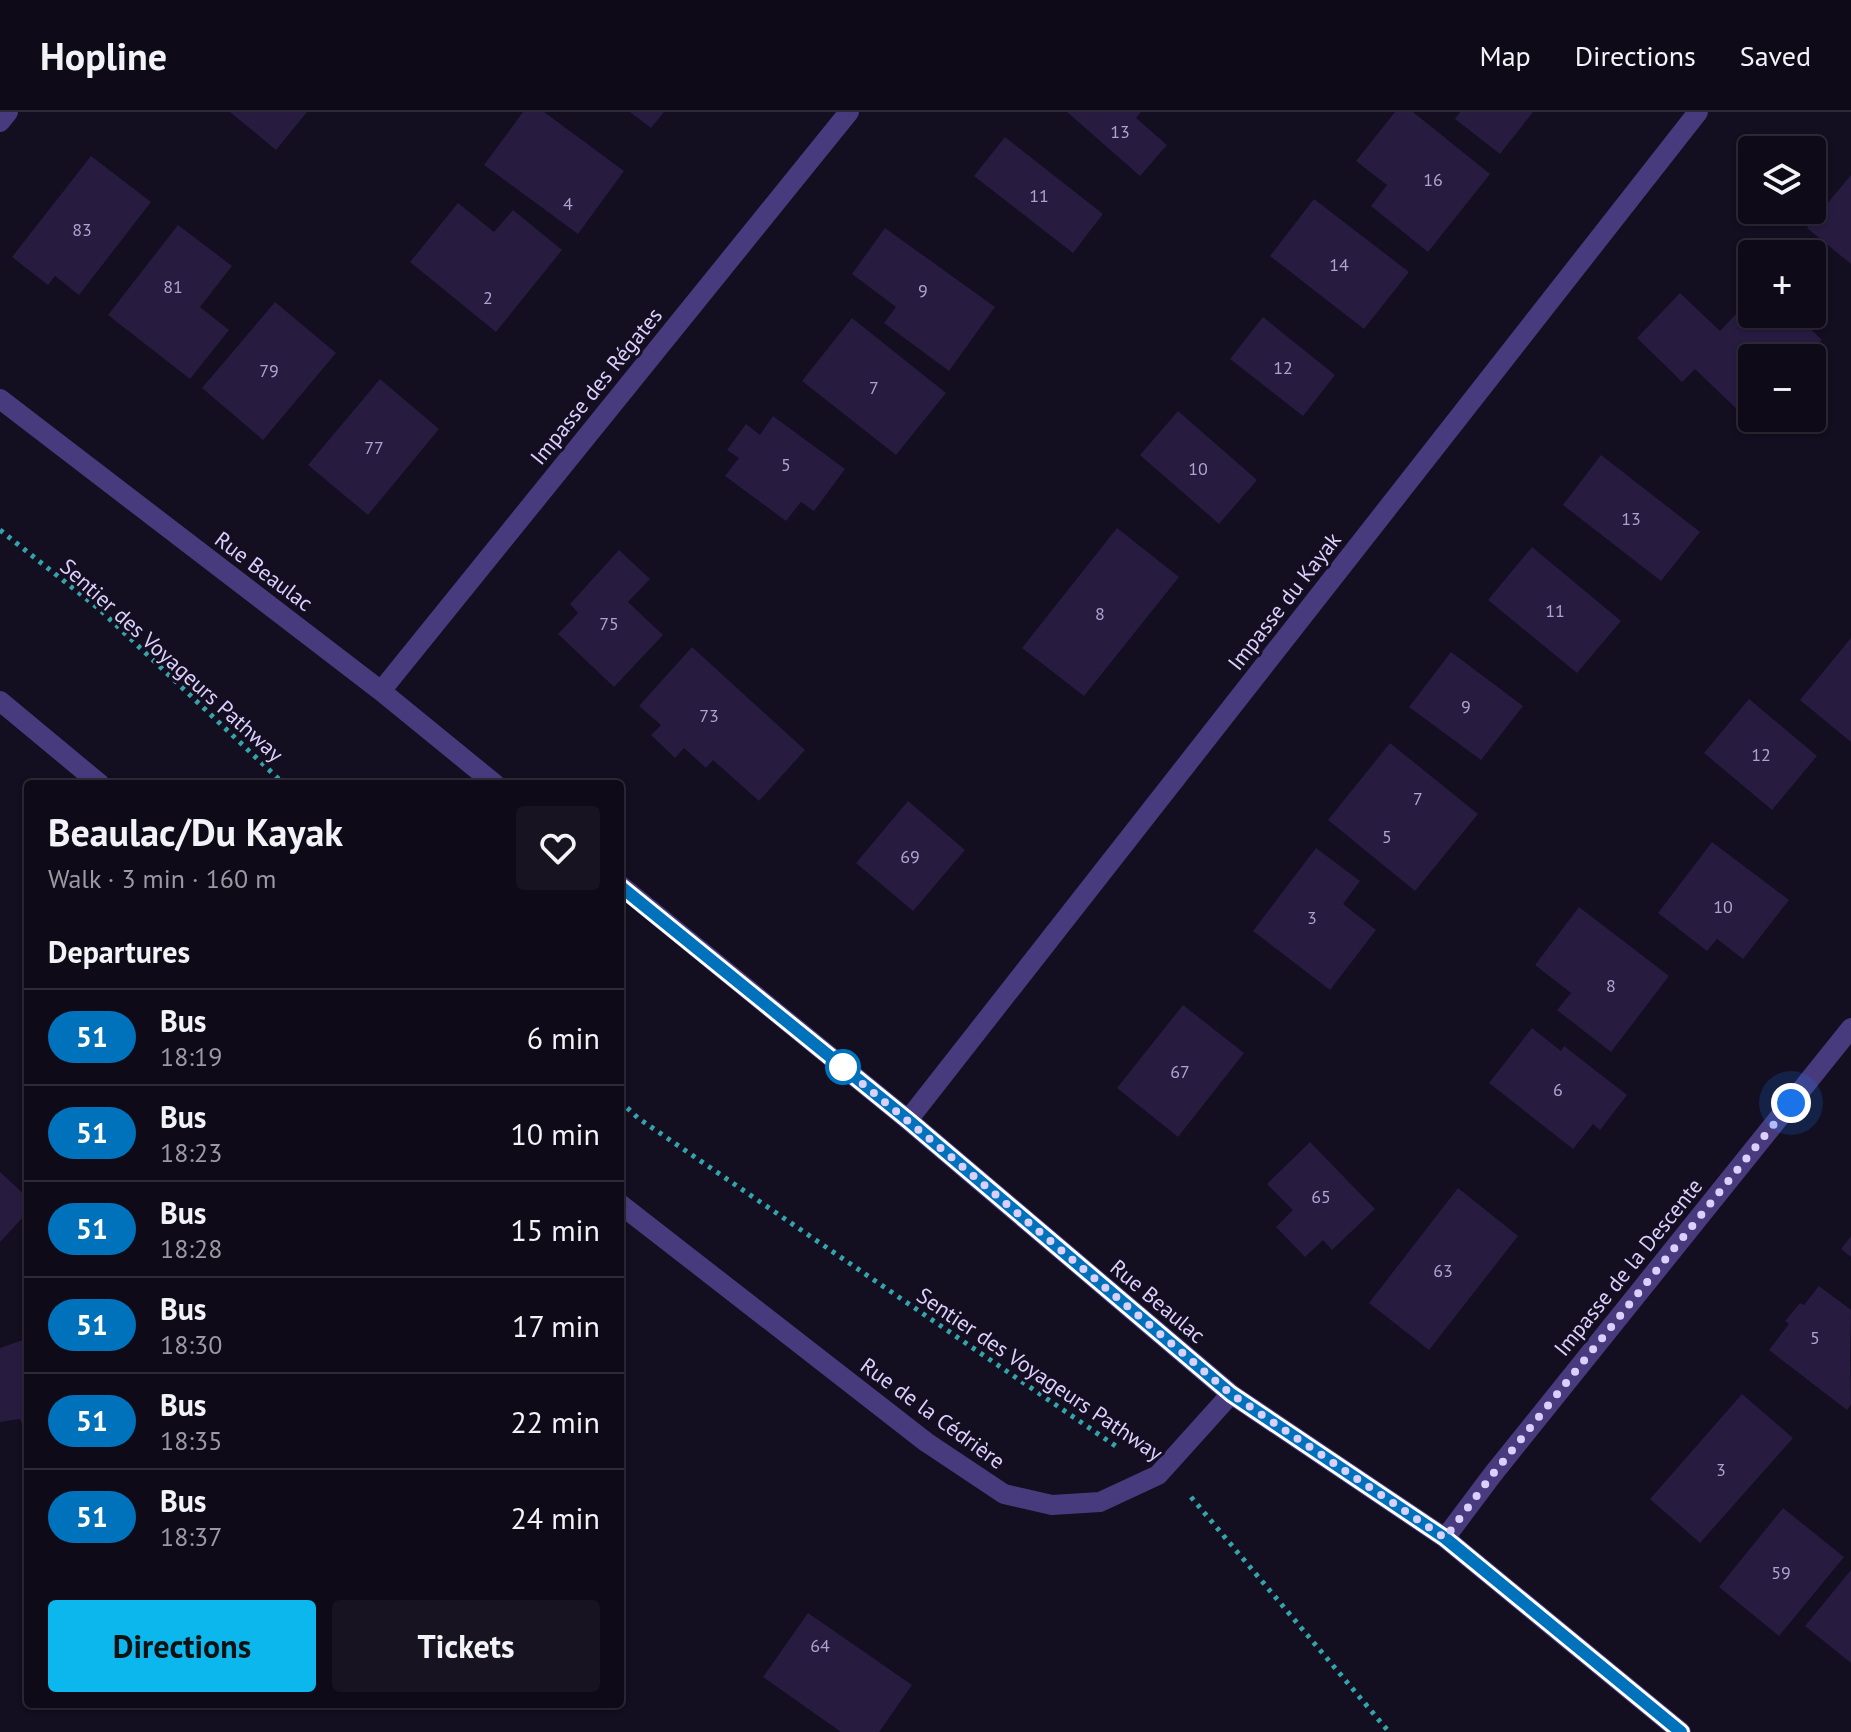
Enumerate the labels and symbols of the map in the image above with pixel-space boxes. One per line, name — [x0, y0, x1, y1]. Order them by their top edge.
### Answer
house number: 13 — [1110, 120, 1130, 143]
house number: 16 — [1423, 168, 1443, 191]
house number: 11 — [1029, 184, 1049, 207]
house number: 4 — [563, 192, 573, 215]
house number: 83 — [72, 218, 92, 241]
house number: 14 — [1329, 253, 1349, 276]
house number: 81 — [163, 275, 183, 298]
house number: 9 — [918, 279, 928, 302]
house number: 2 — [483, 286, 493, 309]
street label: Impasse des Régates — [524, 302, 668, 470]
house number: 12 — [1273, 356, 1293, 379]
house number: 79 — [259, 359, 279, 382]
house number: 7 — [869, 376, 879, 399]
house number: 77 — [364, 436, 384, 459]
house number: 5 — [781, 453, 791, 476]
house number: 10 — [1188, 457, 1208, 480]
house number: 13 — [1621, 507, 1641, 530]
street label: Rue Beaulac — [209, 525, 319, 617]
street label: Impasse du Kayak — [1221, 526, 1347, 676]
street label: Sentier des Voyageurs Pathway — [55, 552, 290, 768]
house number: 11 — [1545, 599, 1565, 622]
house number: 8 — [1095, 602, 1105, 625]
house number: 75 — [599, 612, 619, 635]
house number: 9 — [1461, 695, 1471, 718]
house number: 73 — [699, 704, 719, 727]
house number: 12 — [1751, 743, 1771, 766]
house number: 7 — [1413, 787, 1423, 810]
house number: 5 — [1382, 825, 1392, 848]
house number: 69 — [900, 845, 920, 868]
house number: 10 — [1713, 895, 1733, 918]
house number: 3 — [1307, 906, 1317, 929]
house number: 8 — [1606, 974, 1616, 997]
unlabelled marker — [826, 1050, 860, 1084]
house number: 67 — [1170, 1060, 1190, 1083]
house number: 6 — [1553, 1078, 1563, 1101]
your location — [1771, 1083, 1811, 1123]
street label: Impasse de la Descente — [1548, 1172, 1708, 1362]
house number: 65 — [1311, 1185, 1331, 1208]
street label: Rue Beaulac — [1105, 1253, 1211, 1349]
house number: 63 — [1433, 1259, 1453, 1282]
street label: Sentier des Voyageurs Pathway — [912, 1281, 1169, 1467]
house number: 5 — [1810, 1326, 1820, 1349]
street label: Rue de la Cédrière — [855, 1351, 1011, 1475]
house number: 3 — [1716, 1458, 1726, 1481]
house number: 59 — [1771, 1561, 1791, 1584]
house number: 64 — [810, 1634, 830, 1657]

